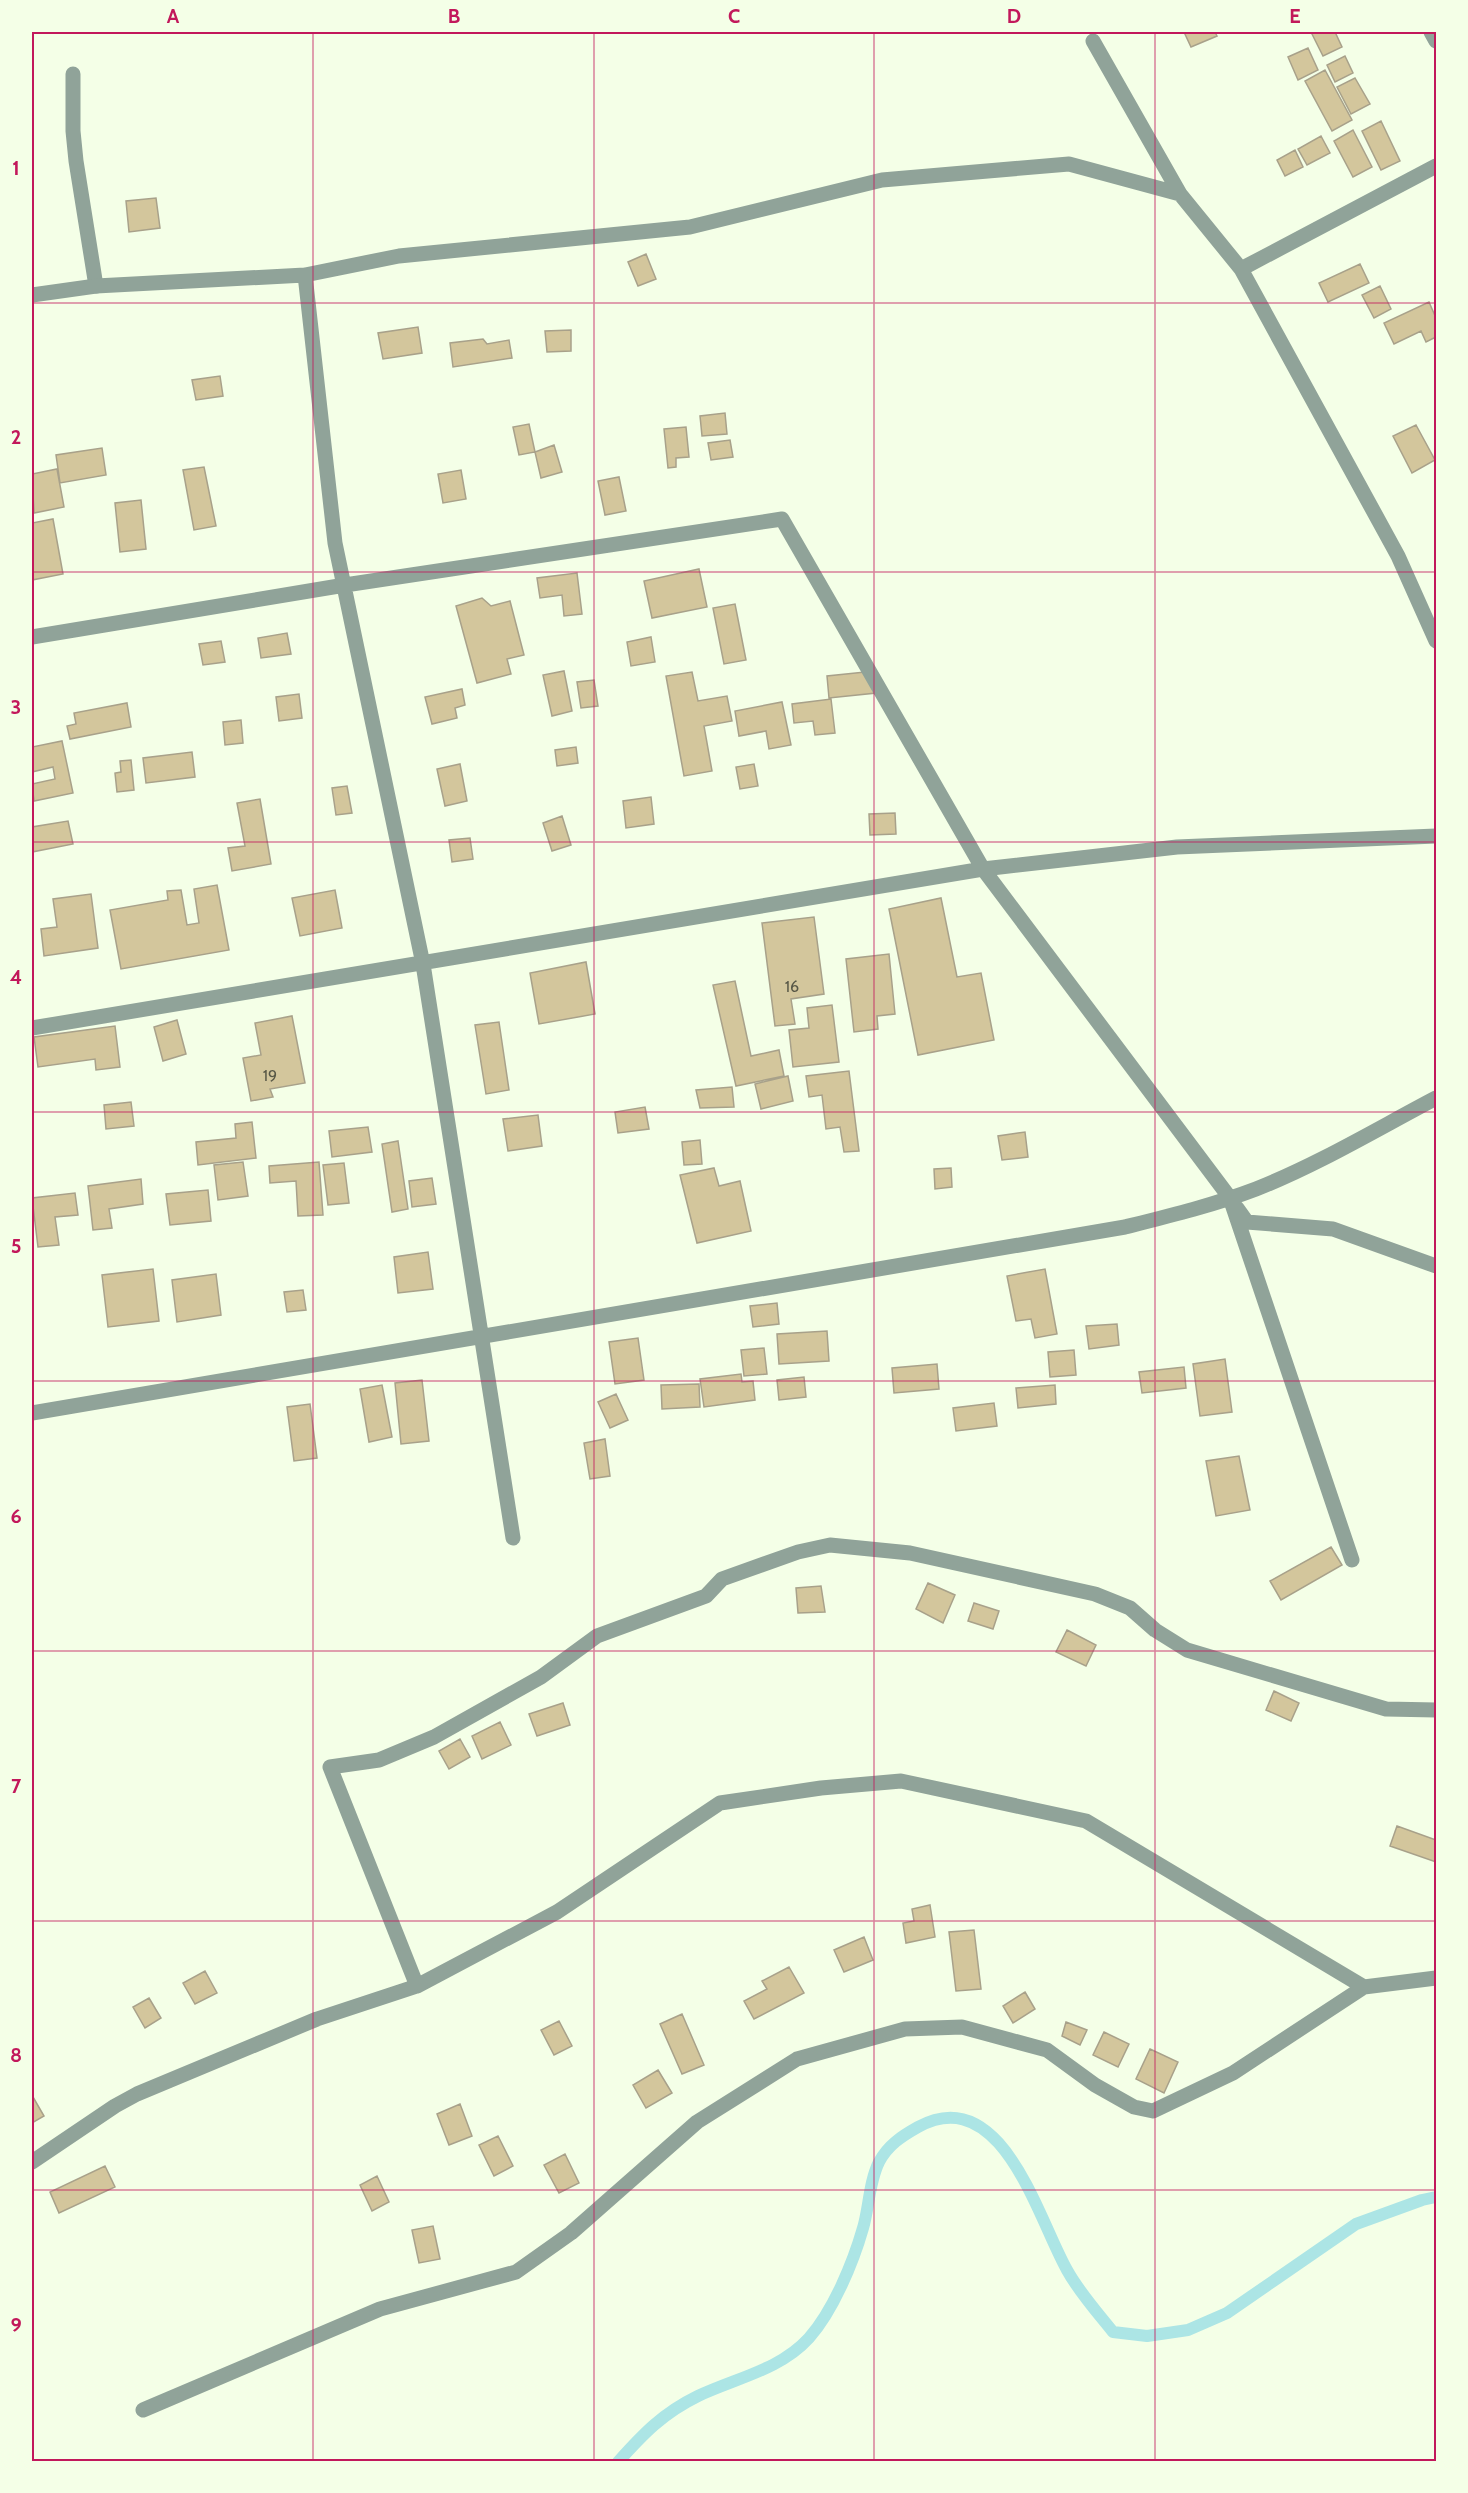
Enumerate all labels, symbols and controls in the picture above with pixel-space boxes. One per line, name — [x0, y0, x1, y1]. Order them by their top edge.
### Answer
text: A — [167, 4, 180, 28]
text: B — [448, 4, 460, 28]
text: C — [728, 4, 740, 28]
text: D — [1007, 4, 1021, 28]
text: E — [1289, 4, 1301, 28]
text: 1 — [12, 156, 20, 180]
text: 2 — [11, 425, 21, 449]
text: 3 — [11, 695, 21, 719]
text: 4 — [10, 965, 22, 989]
house number: 16 — [785, 977, 799, 996]
house number: 19 — [263, 1066, 277, 1085]
text: 5 — [11, 1234, 21, 1258]
text: 6 — [10, 1504, 22, 1528]
text: 7 — [11, 1774, 22, 1798]
text: 8 — [10, 2043, 22, 2067]
text: 9 — [10, 2313, 22, 2337]

